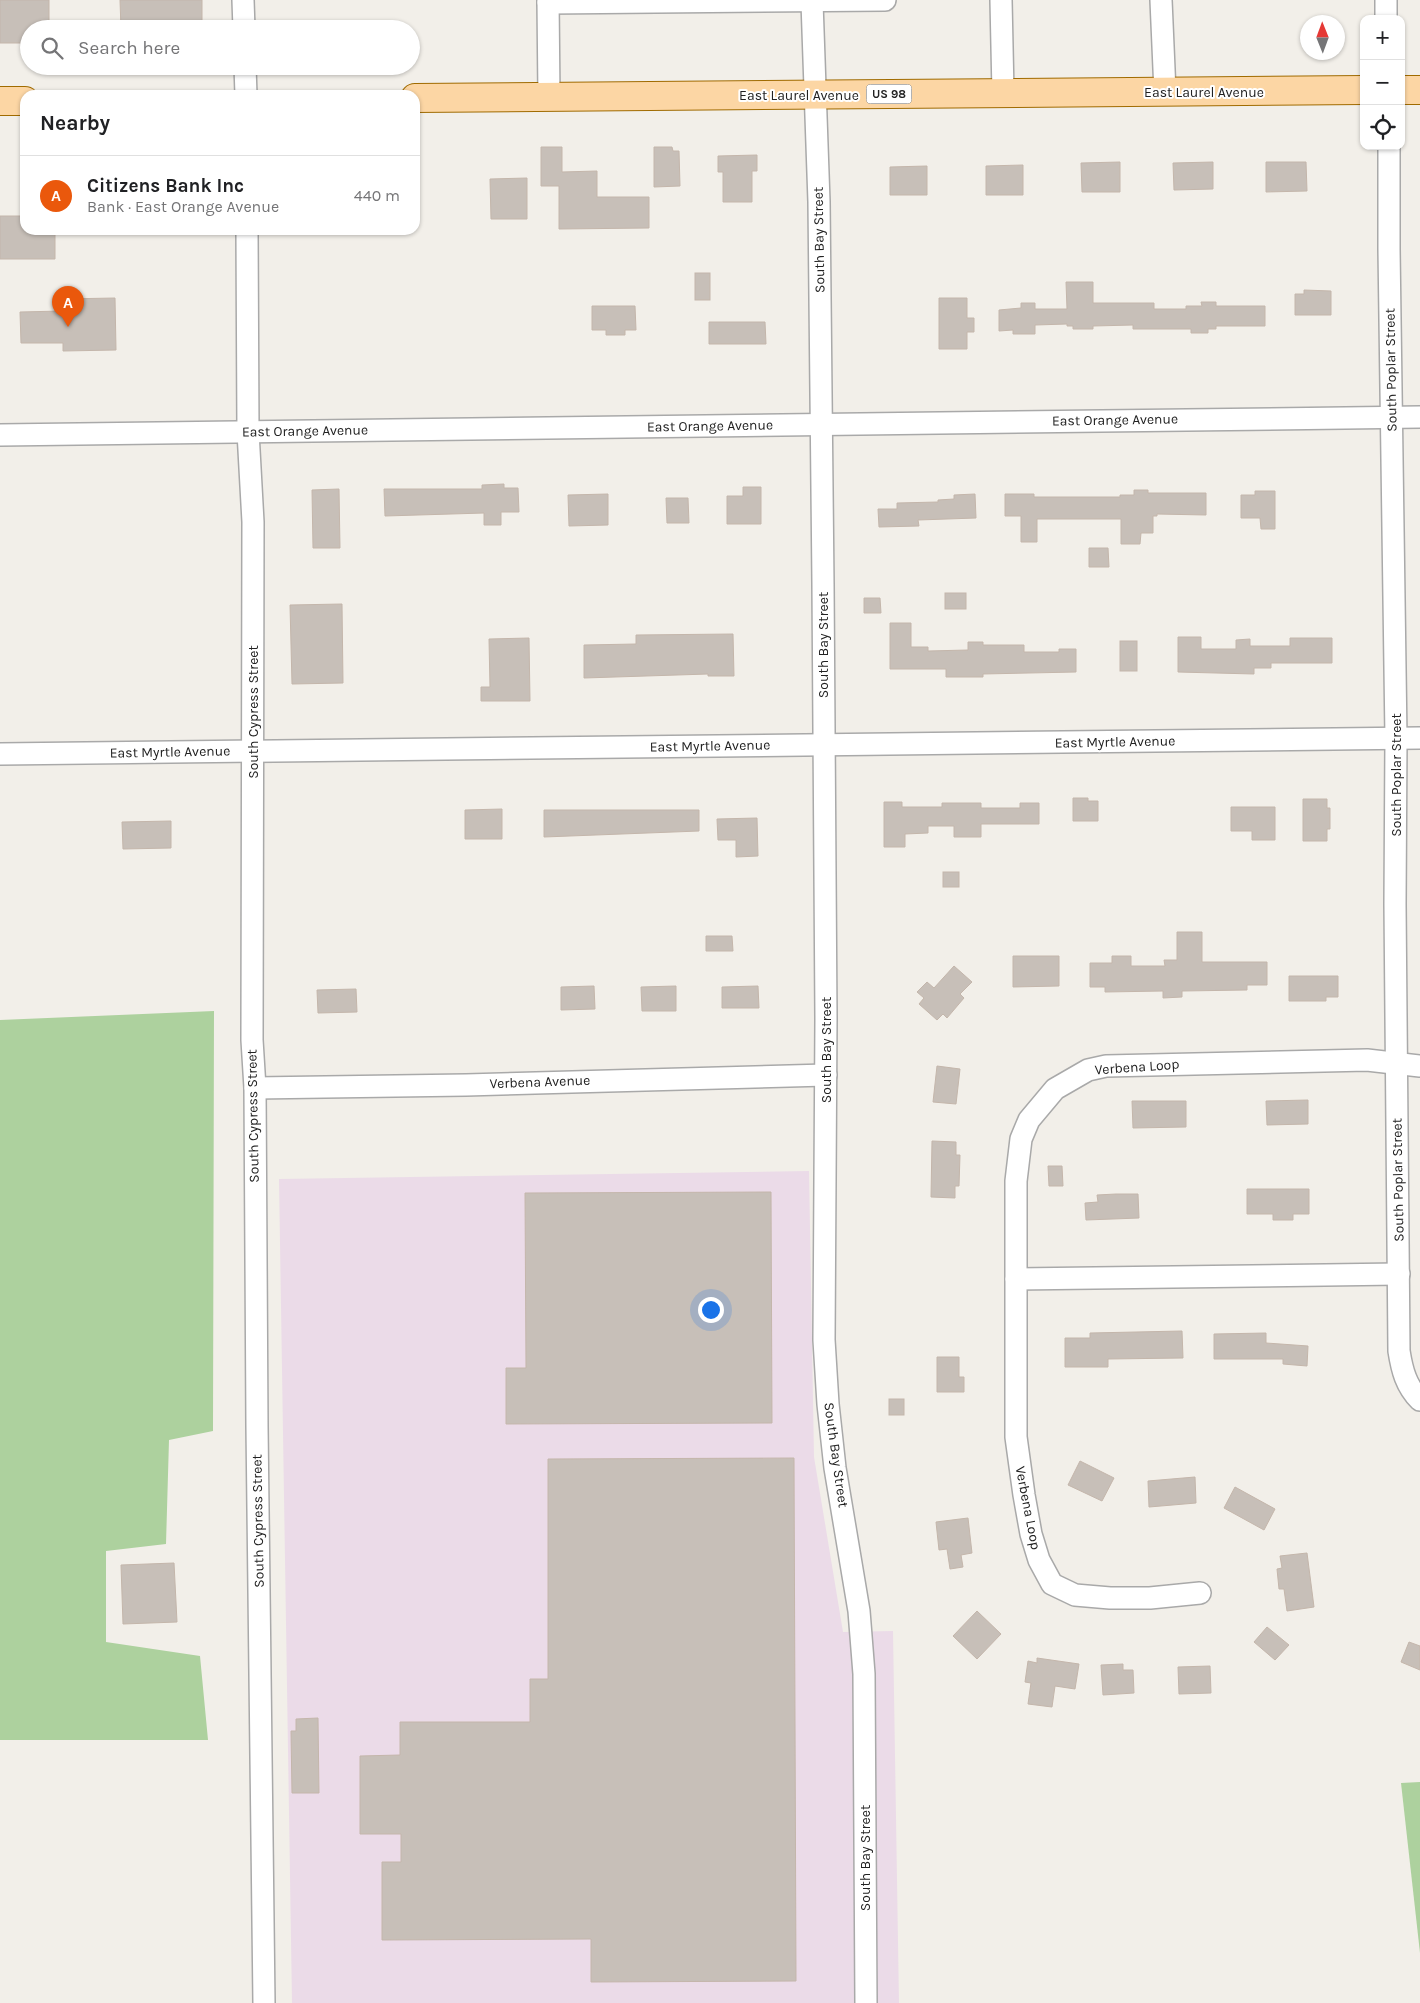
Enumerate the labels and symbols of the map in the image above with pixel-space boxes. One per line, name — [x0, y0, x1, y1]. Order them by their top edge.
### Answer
north arrow — [1300, 15, 1345, 60]
street label: East Laurel Avenue — [1144, 84, 1264, 101]
road number: US 98 — [866, 85, 912, 104]
street label: East Laurel Avenue — [739, 87, 859, 104]
street label: South Bay Street — [810, 187, 828, 293]
pin: A — [52, 286, 84, 327]
street label: South Poplar Street — [1381, 308, 1401, 432]
street label: East Orange Avenue — [1052, 410, 1178, 430]
street label: East Orange Avenue — [647, 416, 773, 436]
street label: East Orange Avenue — [242, 421, 368, 441]
street label: South Bay Street — [815, 592, 832, 698]
street label: South Cypress Street — [245, 645, 262, 779]
street label: South Poplar Street — [1388, 713, 1405, 837]
street label: East Myrtle Avenue — [1054, 732, 1176, 752]
street label: East Myrtle Avenue — [649, 736, 771, 756]
street label: East Myrtle Avenue — [109, 742, 231, 762]
street label: South Bay Street — [818, 997, 835, 1103]
street label: South Cypress Street — [243, 1049, 263, 1183]
street label: Verbena Loop — [1094, 1056, 1180, 1078]
street label: Verbena Avenue — [489, 1072, 591, 1092]
street label: South Poplar Street — [1388, 1118, 1408, 1242]
your location — [698, 1297, 724, 1323]
street label: South Bay Street — [820, 1401, 852, 1509]
street label: South Cypress Street — [248, 1454, 268, 1588]
street label: Verbena Loop — [1012, 1465, 1044, 1551]
street label: South Bay Street — [857, 1805, 874, 1911]

